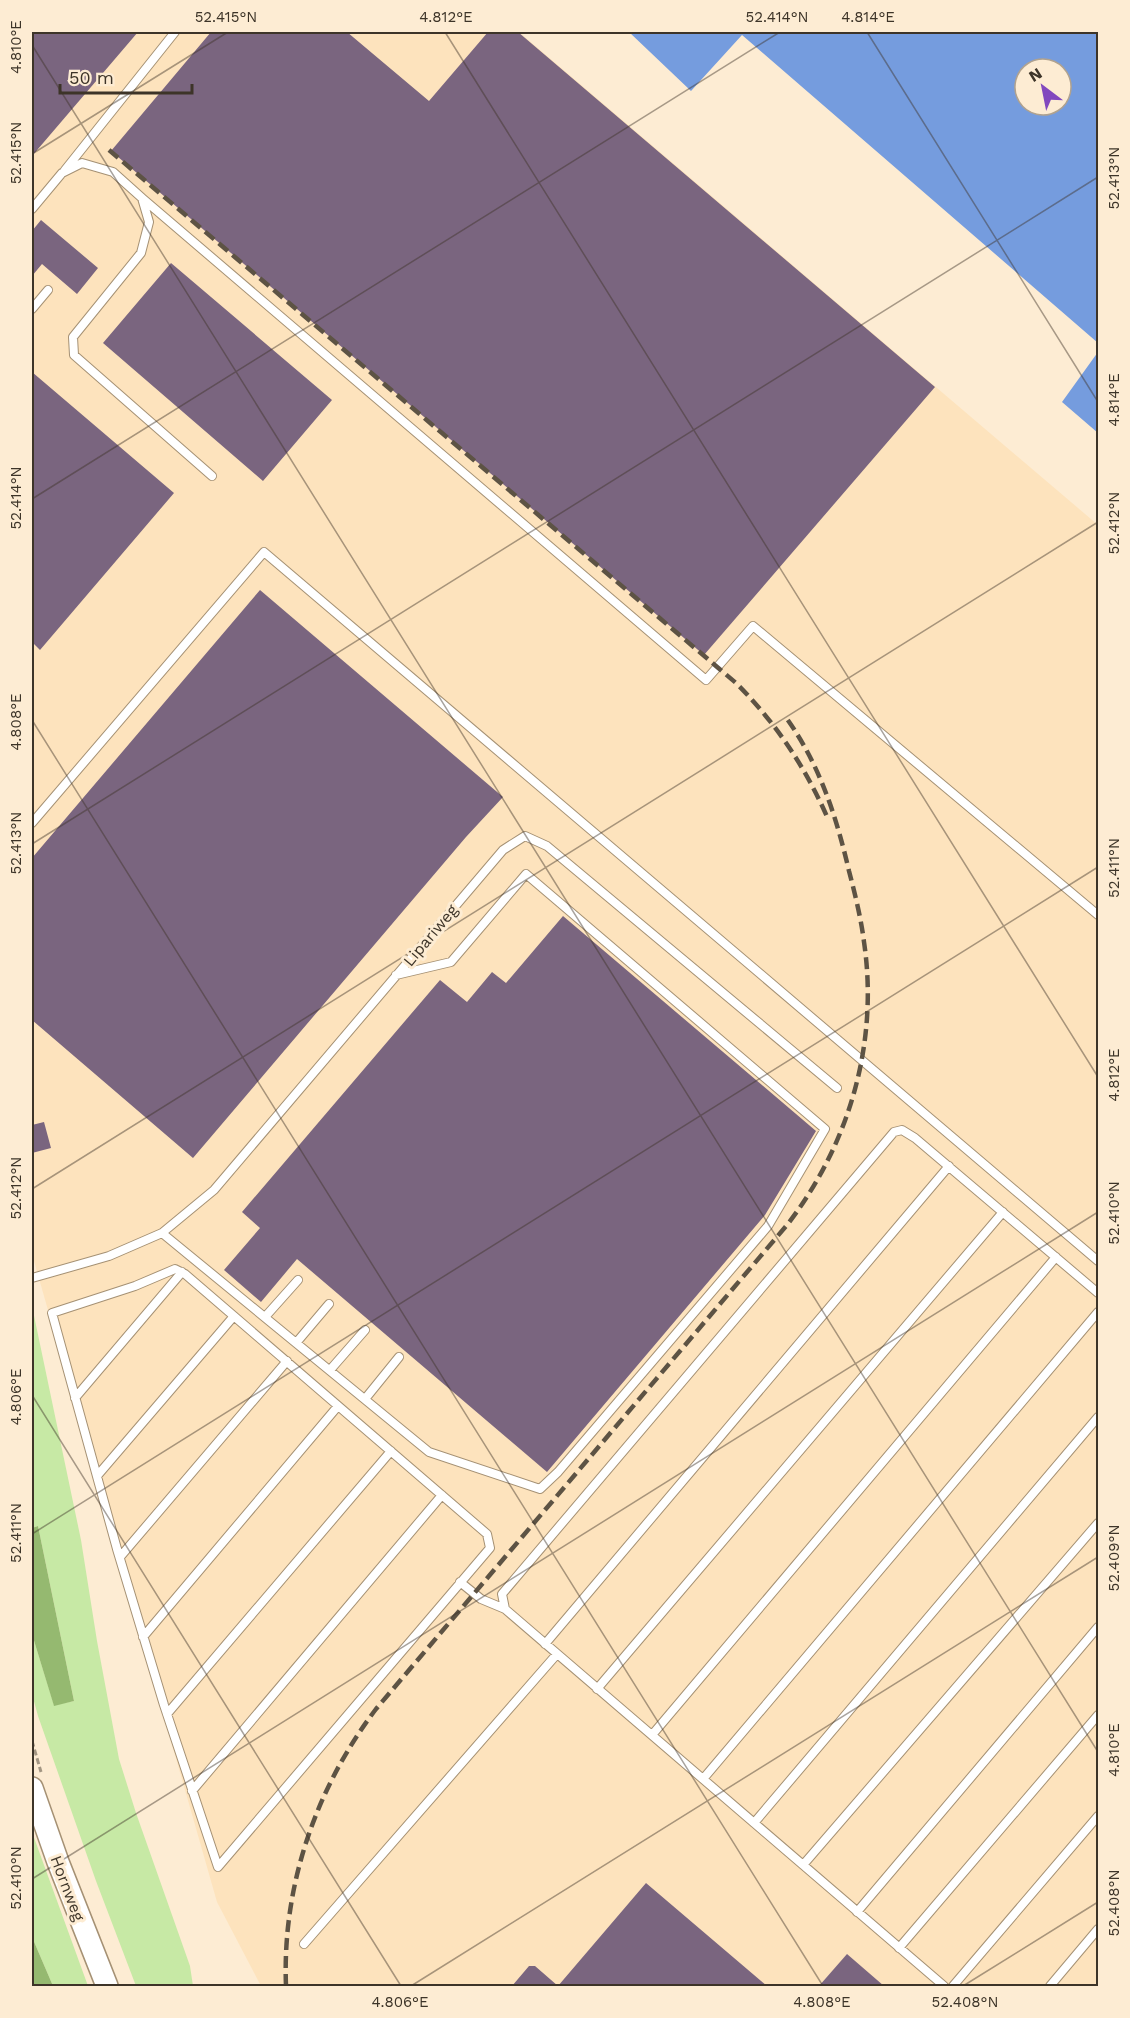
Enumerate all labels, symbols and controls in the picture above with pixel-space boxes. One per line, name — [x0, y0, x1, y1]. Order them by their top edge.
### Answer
text: 52.415°N — [195, 8, 257, 26]
text: 4.812°E — [419, 8, 473, 26]
text: 52.414°N — [745, 8, 809, 26]
text: 4.814°E — [841, 8, 895, 26]
text: 4.810°E — [7, 20, 25, 74]
scale bar — [60, 57, 192, 95]
north arrow — [1013, 57, 1073, 117]
text: N — [1025, 64, 1045, 86]
text: 50 m — [69, 67, 114, 88]
text: 52.415°N — [7, 122, 25, 184]
text: 52.413°N — [1105, 147, 1123, 209]
text: 4.814°E — [1105, 373, 1123, 427]
text: 52.414°N — [7, 466, 25, 530]
text: 52.412°N — [1105, 492, 1123, 554]
text: 4.808°E — [7, 693, 25, 751]
text: 52.413°N — [7, 812, 25, 874]
text: 52.411°N — [1105, 838, 1123, 898]
street label: Lipariweg — [399, 900, 462, 970]
text: 4.812°E — [1105, 1048, 1123, 1102]
text: 52.412°N — [7, 1157, 25, 1219]
text: 52.410°N — [1105, 1181, 1123, 1245]
text: 4.806°E — [7, 1368, 25, 1426]
text: 52.411°N — [7, 1503, 25, 1563]
text: 52.409°N — [1105, 1525, 1123, 1591]
text: 4.810°E — [1105, 1723, 1123, 1777]
text: 52.410°N — [7, 1846, 25, 1910]
street label: Hornweg — [46, 1853, 89, 1924]
text: 52.408°N — [1105, 1870, 1123, 1936]
text: 4.806°E — [371, 1993, 429, 2011]
text: 4.808°E — [793, 1993, 851, 2011]
text: 52.408°N — [932, 1993, 998, 2011]

